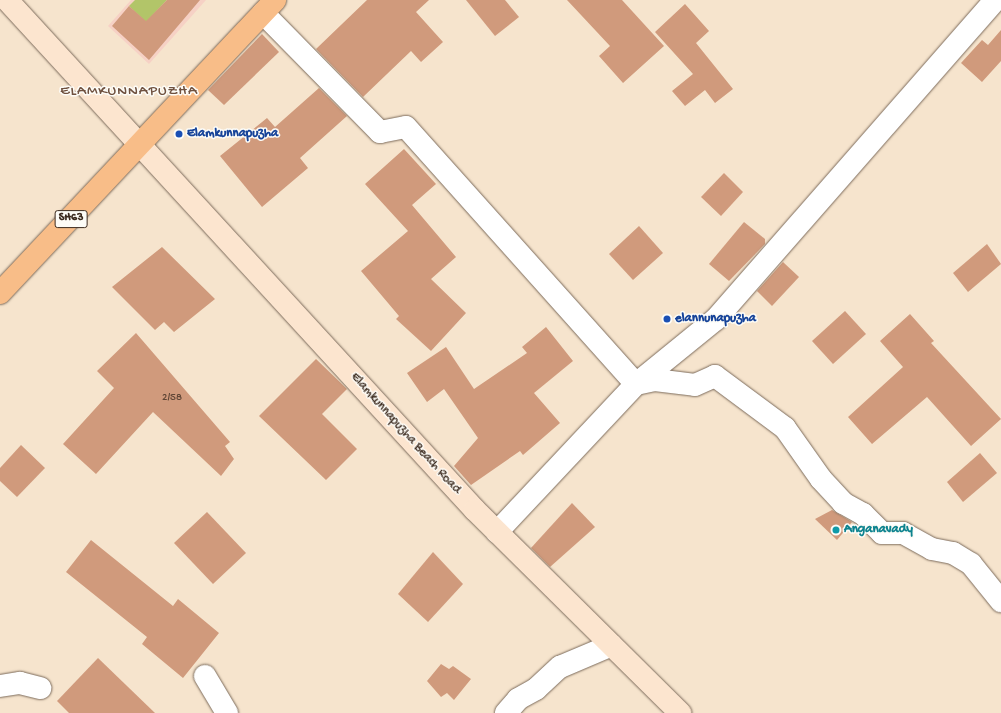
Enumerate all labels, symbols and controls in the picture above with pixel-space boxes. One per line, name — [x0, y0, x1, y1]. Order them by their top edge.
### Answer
district label: ELAMKUNNAPUZHA — [60, 83, 198, 101]
place label: Elamkunnapuzha — [187, 126, 278, 142]
marker: Elamkunnapuzha — [174, 129, 184, 139]
road number: SH63 — [54, 209, 88, 229]
place label: elannunapuzha — [675, 311, 756, 327]
marker: elannunapuzha — [662, 314, 672, 324]
street label: Elamkunnapuzha Beach Road — [346, 370, 464, 498]
house number: 2/58 — [162, 391, 182, 405]
place label: Anganavady — [844, 522, 913, 538]
marker: Anganavady — [831, 525, 841, 535]

